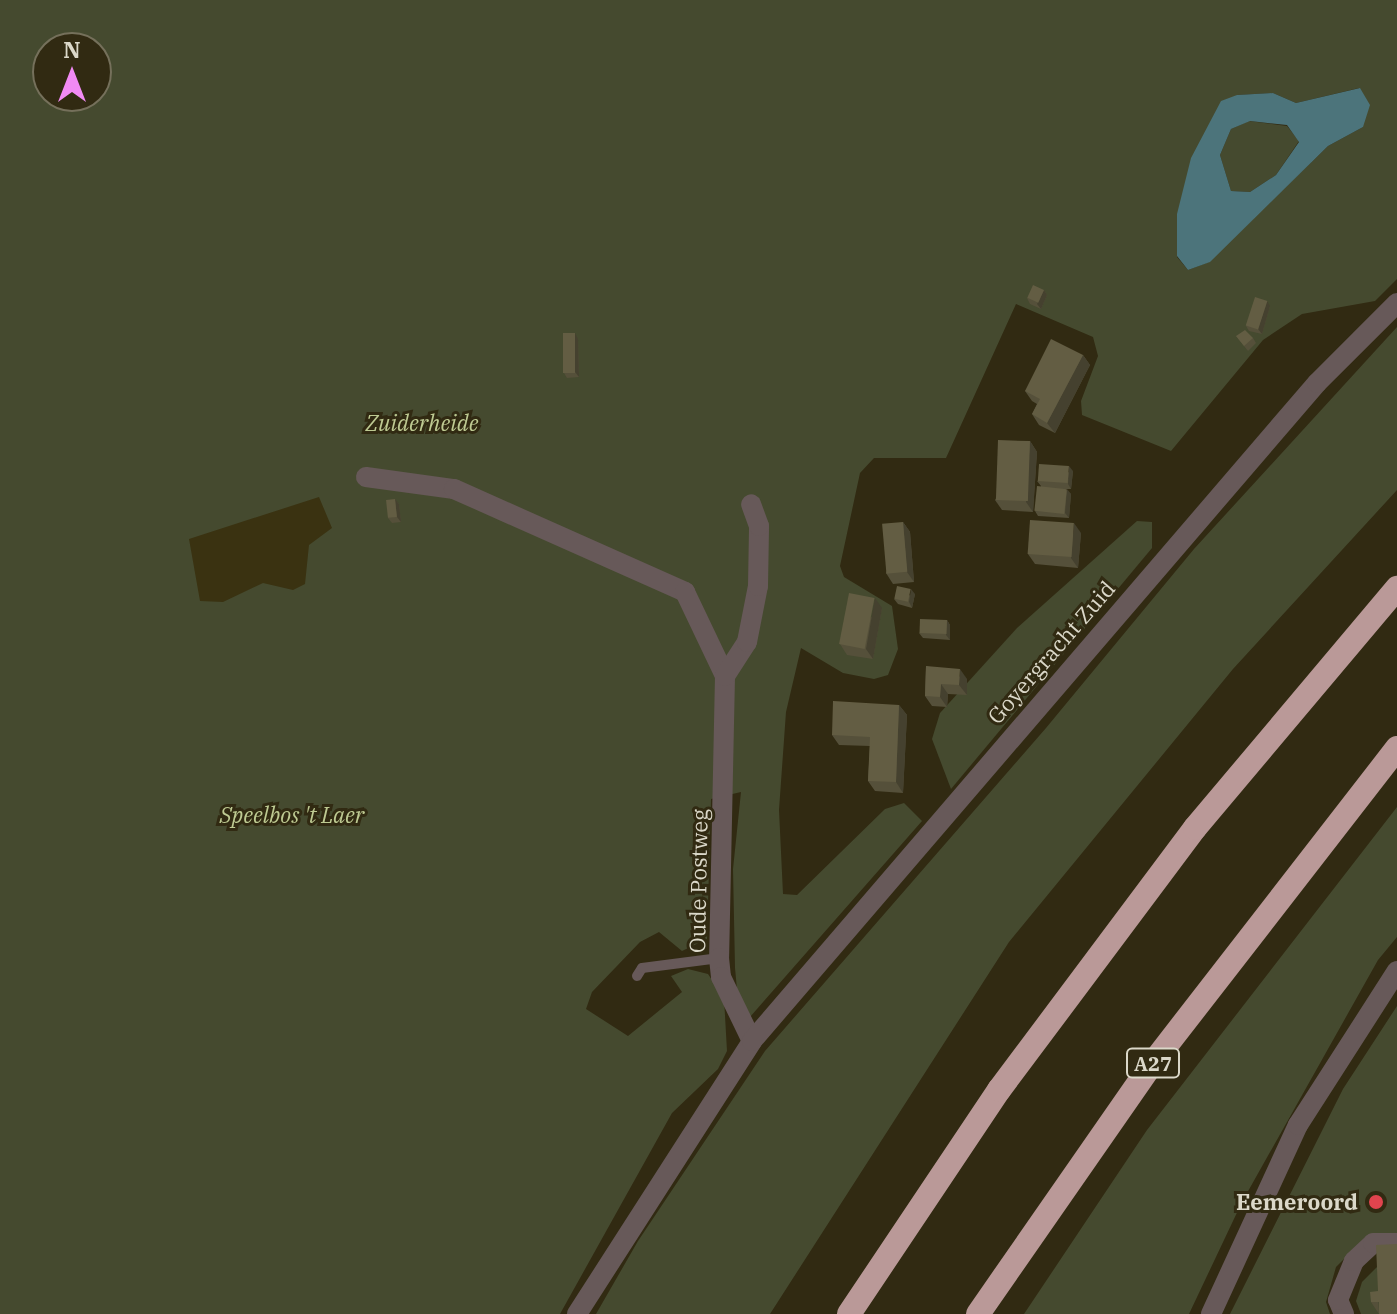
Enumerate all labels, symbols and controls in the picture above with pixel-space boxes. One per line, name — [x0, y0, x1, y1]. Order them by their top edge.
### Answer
north arrow — [32, 32, 112, 112]
text: N — [63, 35, 81, 64]
park label: Zuiderheide — [365, 410, 479, 436]
street label: Goyergracht Zuid — [982, 575, 1120, 729]
park label: Speelbos 't Laer — [220, 802, 364, 828]
street label: Oude Postweg — [684, 809, 712, 953]
road number: A27 — [1125, 1047, 1181, 1079]
place label: Eemeroord — [1236, 1189, 1358, 1215]
marker: Eemeroord — [1365, 1191, 1387, 1213]

